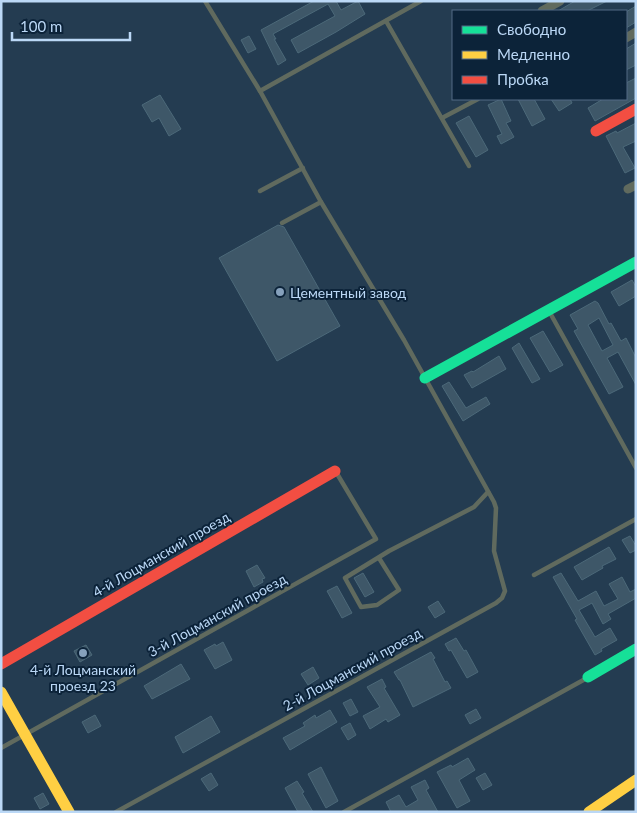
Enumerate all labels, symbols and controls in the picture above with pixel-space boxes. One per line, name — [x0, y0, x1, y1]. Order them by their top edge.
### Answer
scale bar — [12, 10, 130, 42]
legend — [452, 10, 627, 100]
text: 100 m — [20, 17, 62, 35]
text: Свободно — [497, 20, 566, 38]
text: Медленно — [497, 45, 570, 63]
text: Пробка — [497, 70, 549, 88]
place label: Цементный завод — [290, 284, 407, 301]
marker: Цементный завод — [274, 286, 286, 298]
street label: 4-й Лоцманский проезд — [89, 508, 233, 600]
street label: 3-й Лоцманский проезд — [145, 570, 289, 660]
street label: 2-й Лоцманский проезд — [280, 624, 424, 714]
marker: 4-й Лоцманский проезд 23 — [77, 647, 89, 659]
place label: 4-й Лоцманский проезд 23 — [30, 661, 136, 694]

